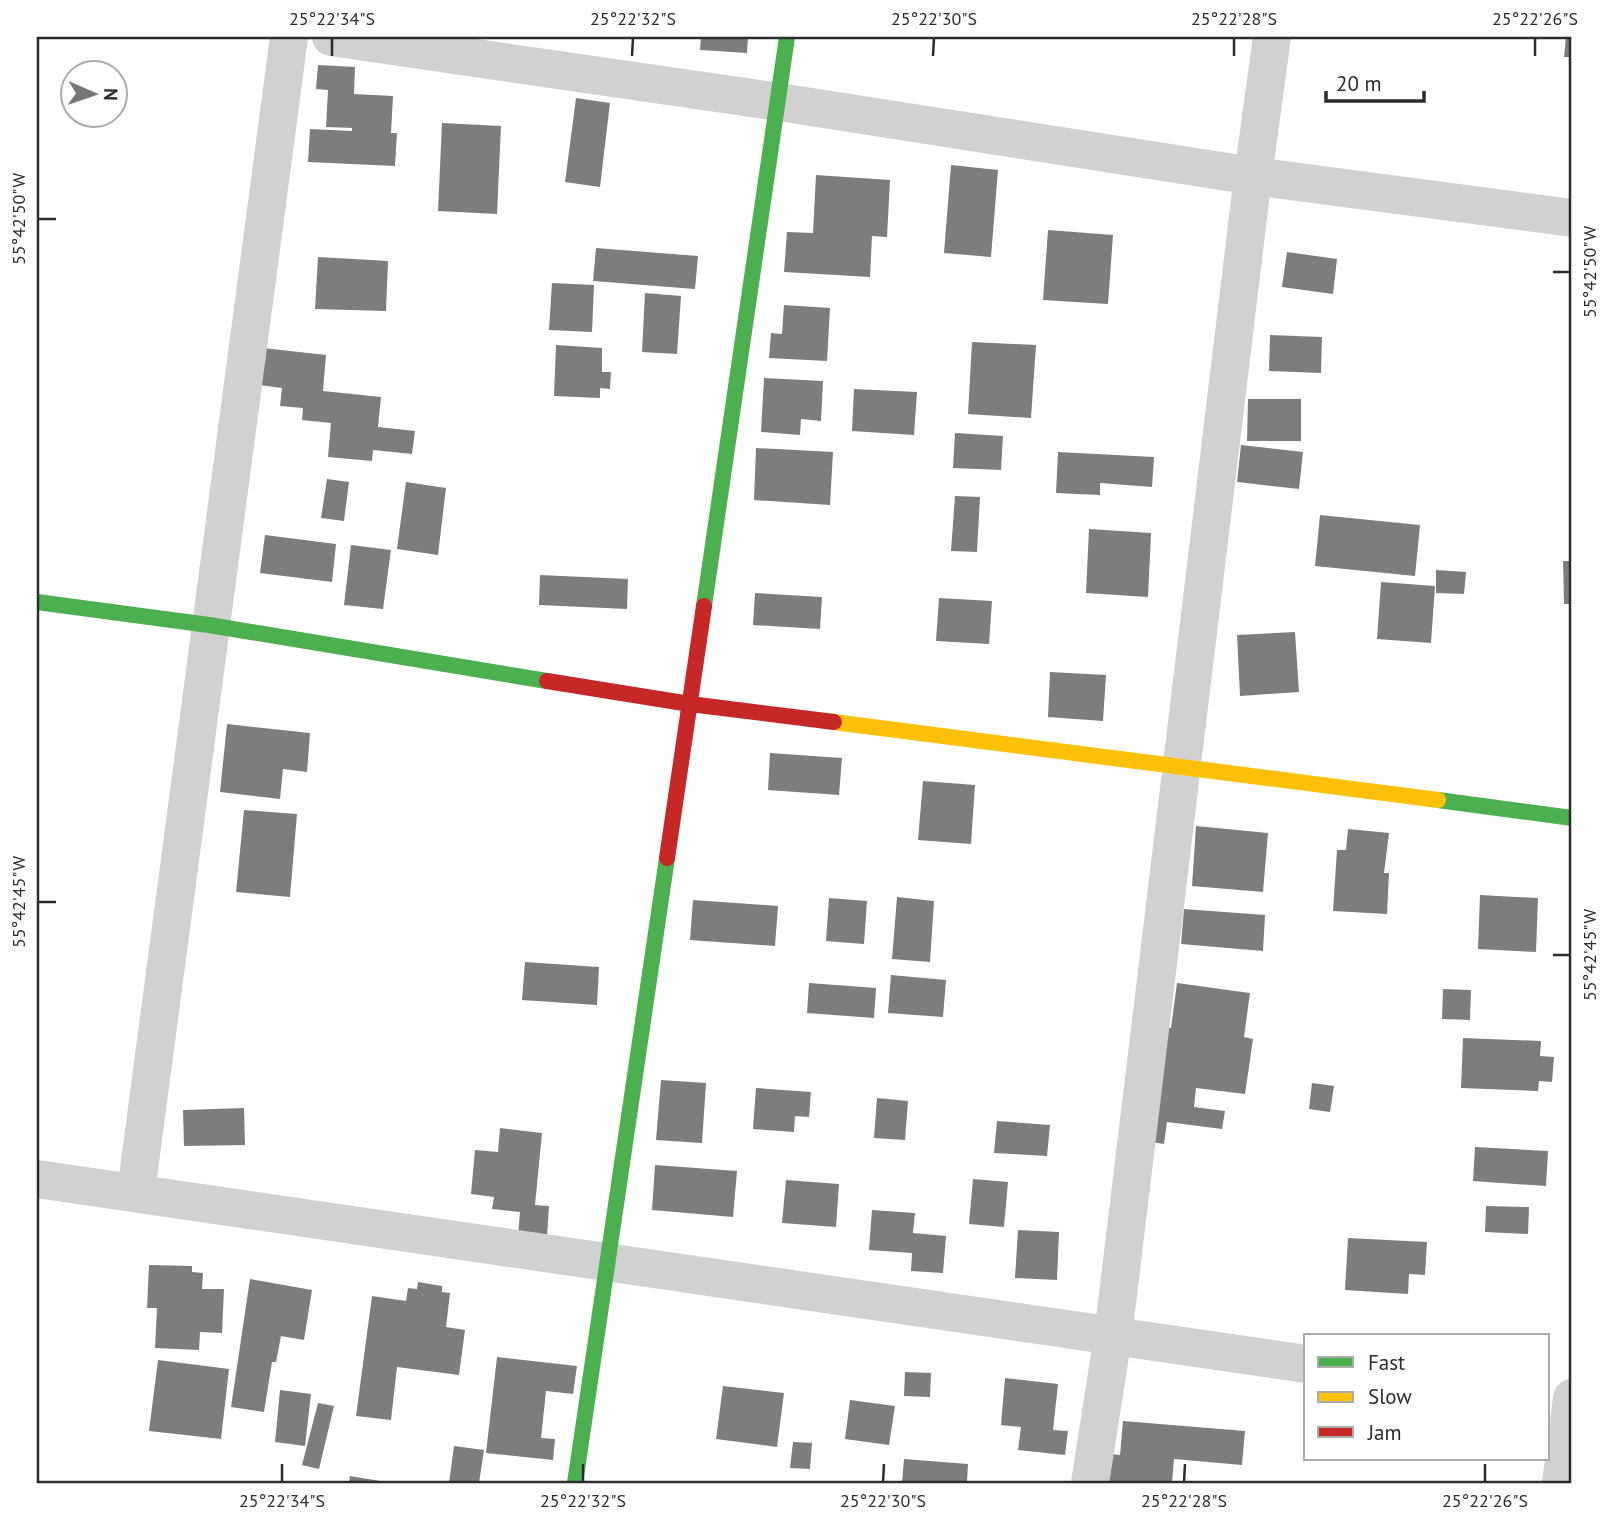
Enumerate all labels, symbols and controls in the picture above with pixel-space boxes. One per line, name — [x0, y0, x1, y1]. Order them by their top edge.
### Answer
text: 25°22'34"S — [289, 7, 375, 30]
text: 25°22'32"S — [590, 7, 676, 30]
text: 25°22'30"S — [891, 7, 977, 30]
text: 25°22'28"S — [1191, 7, 1277, 30]
text: 25°22'26"S — [1492, 7, 1578, 30]
north arrow — [60, 60, 130, 130]
scale bar — [1326, 60, 1424, 104]
text: 20 m — [1336, 70, 1382, 97]
text: N — [99, 88, 123, 101]
text: 55°42'50"W — [7, 173, 30, 265]
text: 55°42'50"W — [1578, 226, 1601, 318]
text: 55°42'45"W — [7, 856, 30, 948]
text: 55°42'45"W — [1578, 909, 1601, 1001]
legend — [1304, 1334, 1550, 1460]
text: Fast — [1368, 1349, 1405, 1376]
text: Slow — [1368, 1383, 1412, 1410]
text: Jam — [1367, 1419, 1402, 1446]
text: 25°22'34"S — [239, 1489, 325, 1512]
text: 25°22'32"S — [540, 1489, 626, 1512]
text: 25°22'30"S — [840, 1489, 926, 1512]
text: 25°22'28"S — [1141, 1489, 1227, 1512]
text: 25°22'26"S — [1442, 1489, 1528, 1512]

